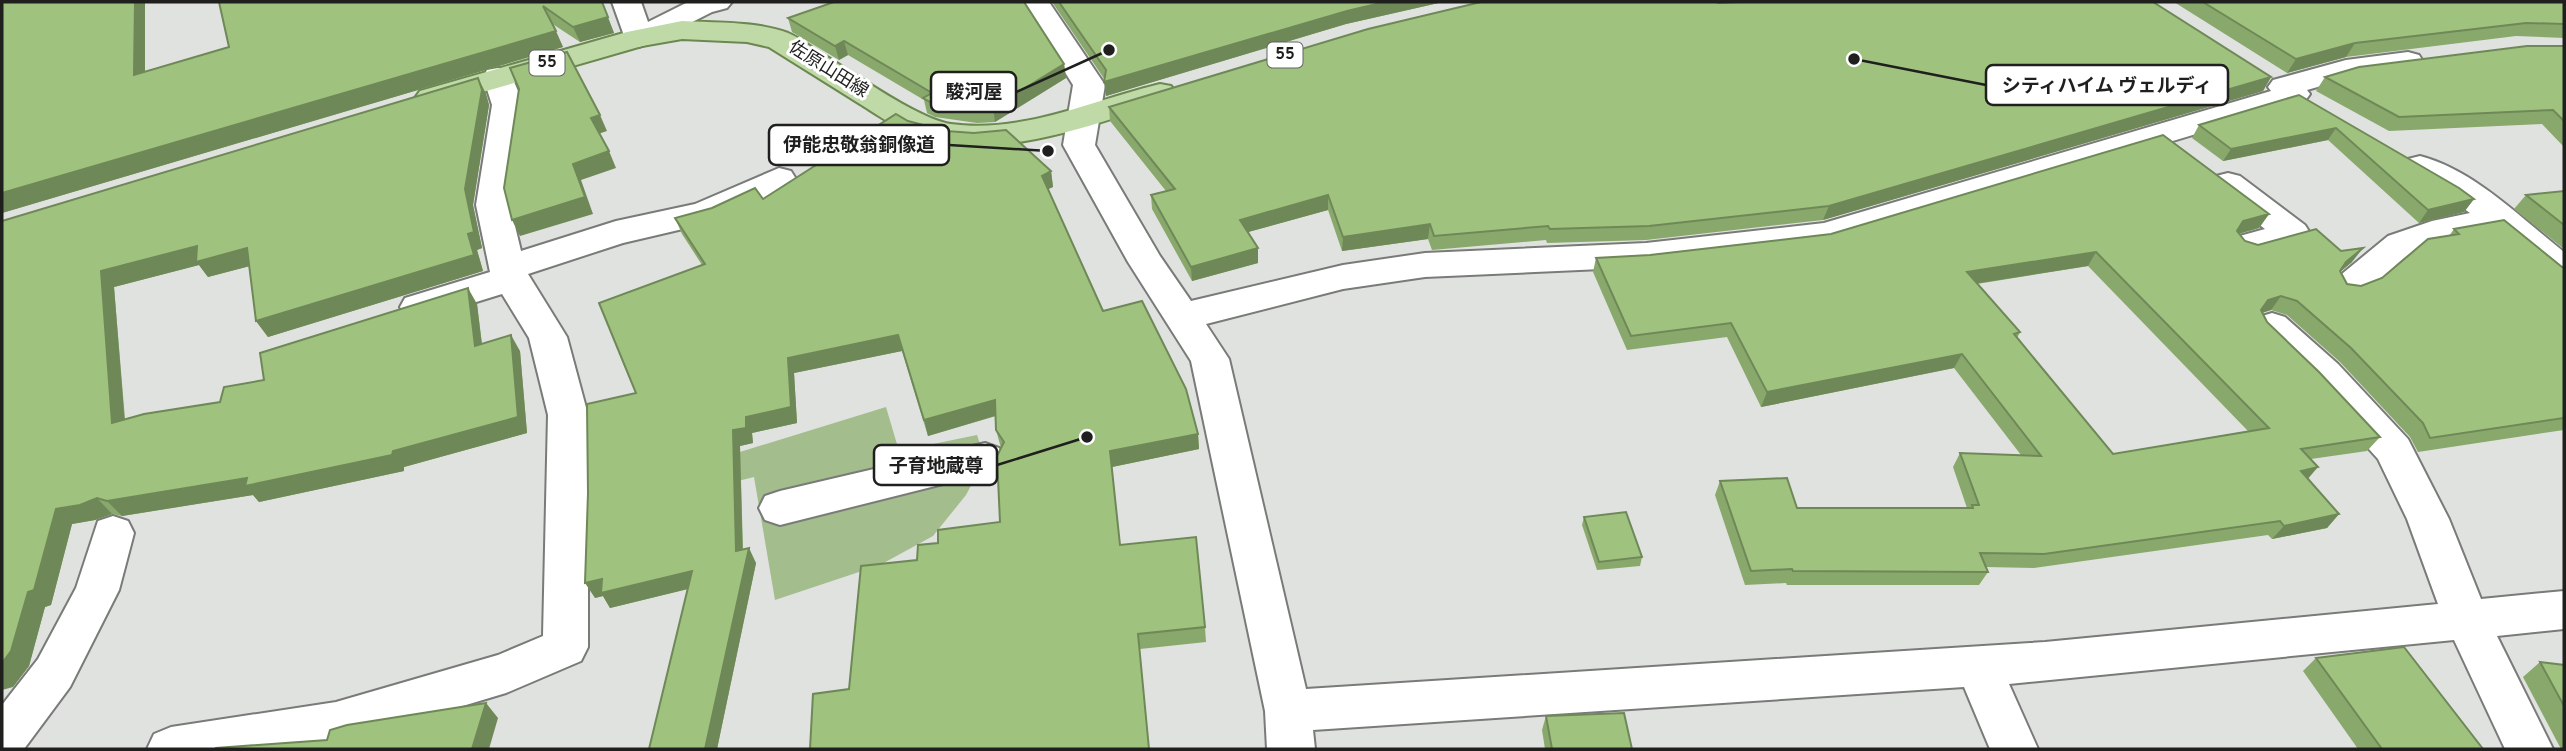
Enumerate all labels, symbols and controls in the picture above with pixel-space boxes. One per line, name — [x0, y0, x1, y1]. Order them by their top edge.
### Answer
street label: 佐原山田線 — [784, 36, 872, 104]
road number: 55 — [1268, 42, 1302, 68]
road number: 55 — [530, 50, 564, 76]
callout: シティハイム ヴェルディ — [1986, 65, 2228, 105]
callout: 駿河屋 — [931, 72, 1016, 112]
text: シティハイム ヴェルディ — [2002, 75, 2212, 99]
text: 駿河屋 — [945, 81, 1003, 105]
callout: 伊能忠敬翁銅像道 — [769, 125, 949, 165]
text: 伊能忠敬翁銅像道 — [783, 134, 935, 158]
callout: 子育地蔵尊 — [874, 445, 997, 485]
text: 子育地蔵尊 — [888, 455, 984, 479]

